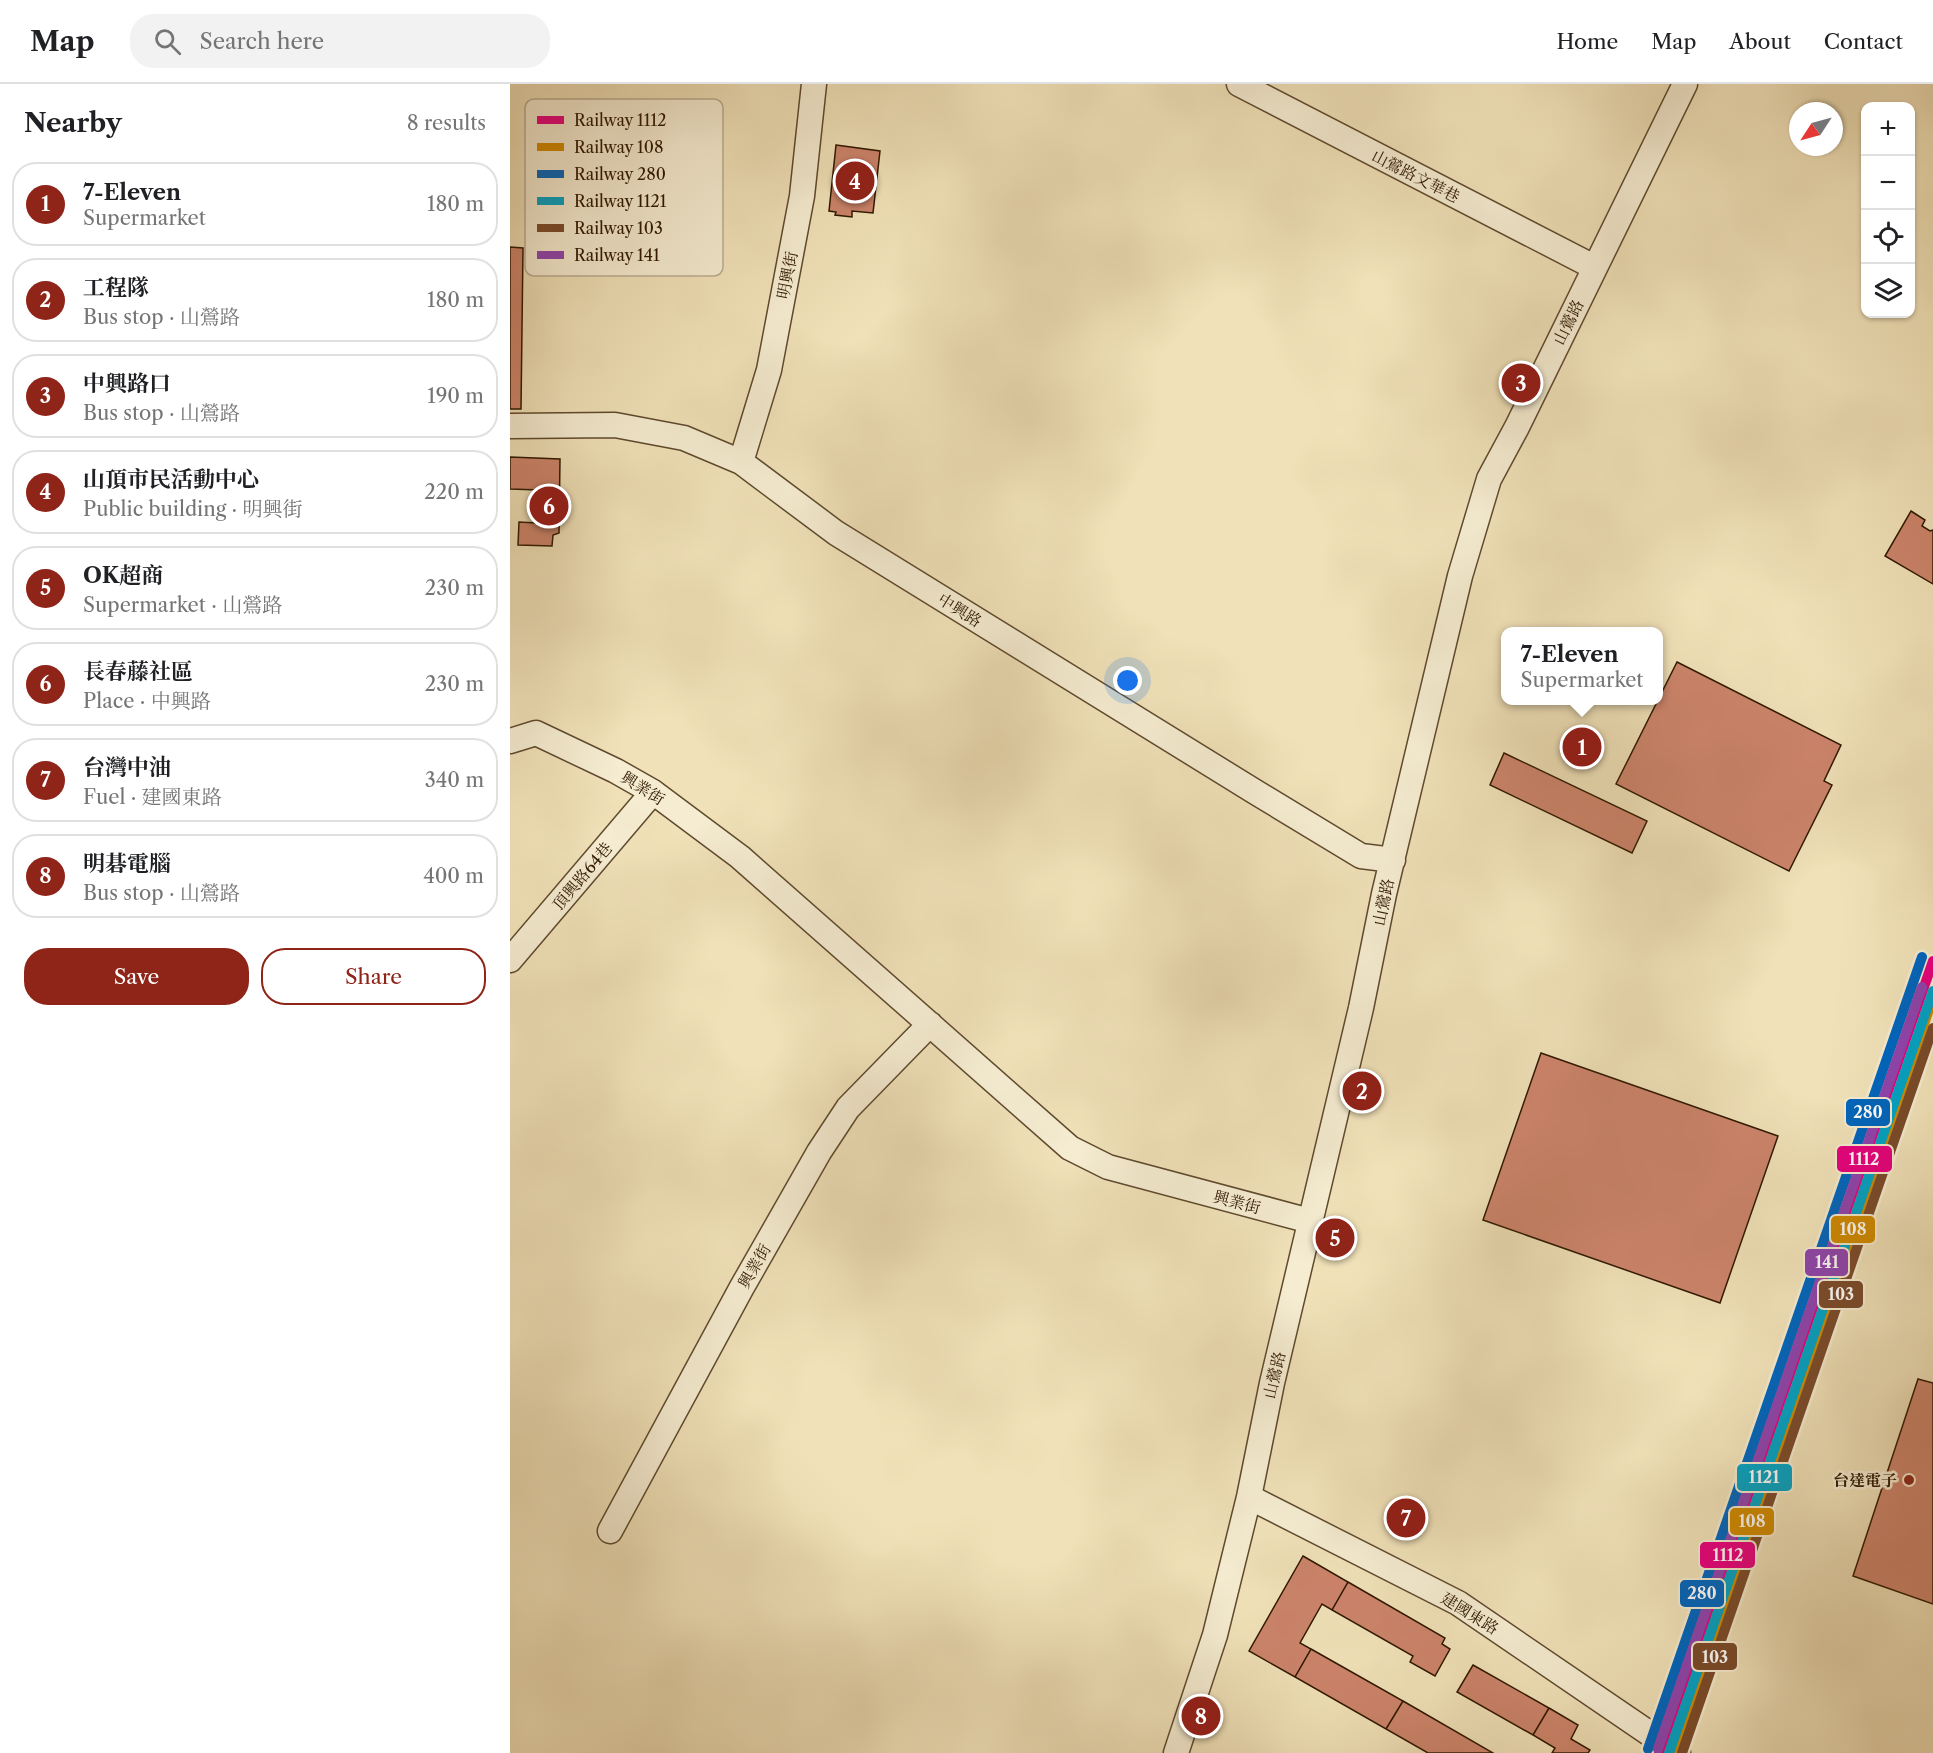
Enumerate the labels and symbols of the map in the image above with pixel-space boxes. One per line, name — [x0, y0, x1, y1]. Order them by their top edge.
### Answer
legend — [525, 99, 723, 276]
north arrow — [1789, 102, 1843, 156]
text: Railway 1112 — [574, 110, 666, 130]
text: Railway 108 — [574, 137, 663, 157]
street label: 山鶯路文華巷 — [1369, 145, 1463, 207]
pin: 4 — [836, 158, 874, 204]
text: Railway 280 — [574, 164, 666, 184]
text: Railway 1121 — [574, 191, 667, 211]
text: Railway 103 — [574, 218, 663, 238]
text: Railway 141 — [574, 245, 660, 265]
street label: 明興街 — [773, 250, 801, 300]
street label: 山鶯路 — [1548, 296, 1588, 348]
pin: 3 — [1502, 360, 1540, 406]
pin: 6 — [530, 484, 568, 528]
street label: 中興路 — [934, 589, 986, 631]
your location — [1113, 666, 1142, 695]
pin: 1 — [1562, 724, 1602, 770]
street label: 興業街 — [617, 767, 669, 809]
street label: 頂興路64巷 — [548, 838, 616, 914]
street label: 山鶯路 — [1368, 876, 1398, 928]
pin: 2 — [1342, 1068, 1382, 1114]
line badge: 280 — [1845, 1098, 1891, 1127]
text: 280 — [1853, 1102, 1883, 1122]
line badge: 1112 — [1836, 1145, 1893, 1173]
text: 1112 — [1848, 1149, 1880, 1169]
street label: 興業街 — [1211, 1186, 1263, 1218]
line badge: 108 — [1830, 1215, 1876, 1244]
pin: 5 — [1316, 1216, 1354, 1260]
text: 108 — [1839, 1219, 1867, 1239]
street label: 興業街 — [733, 1240, 775, 1292]
line badge: 141 — [1804, 1248, 1849, 1277]
text: 141 — [1815, 1252, 1840, 1272]
line badge: 103 — [1818, 1280, 1864, 1309]
text: 103 — [1828, 1284, 1854, 1304]
street label: 山鶯路 — [1259, 1349, 1289, 1401]
line badge: 1121 — [1736, 1463, 1793, 1492]
text: 1121 — [1748, 1467, 1780, 1487]
place label: 台達電子 — [1833, 1470, 1897, 1490]
marker: 台達電子 — [1902, 1473, 1916, 1487]
pin: 7 — [1386, 1496, 1426, 1540]
line badge: 108 — [1729, 1507, 1775, 1536]
text: 108 — [1738, 1511, 1766, 1531]
line badge: 1112 — [1699, 1541, 1756, 1569]
text: 1112 — [1712, 1545, 1744, 1565]
line badge: 280 — [1679, 1579, 1725, 1608]
text: 280 — [1687, 1583, 1717, 1603]
street label: 建國東路 — [1438, 1588, 1502, 1638]
line badge: 103 — [1692, 1642, 1738, 1671]
text: 103 — [1702, 1647, 1728, 1667]
pin: 8 — [1182, 1694, 1220, 1738]

